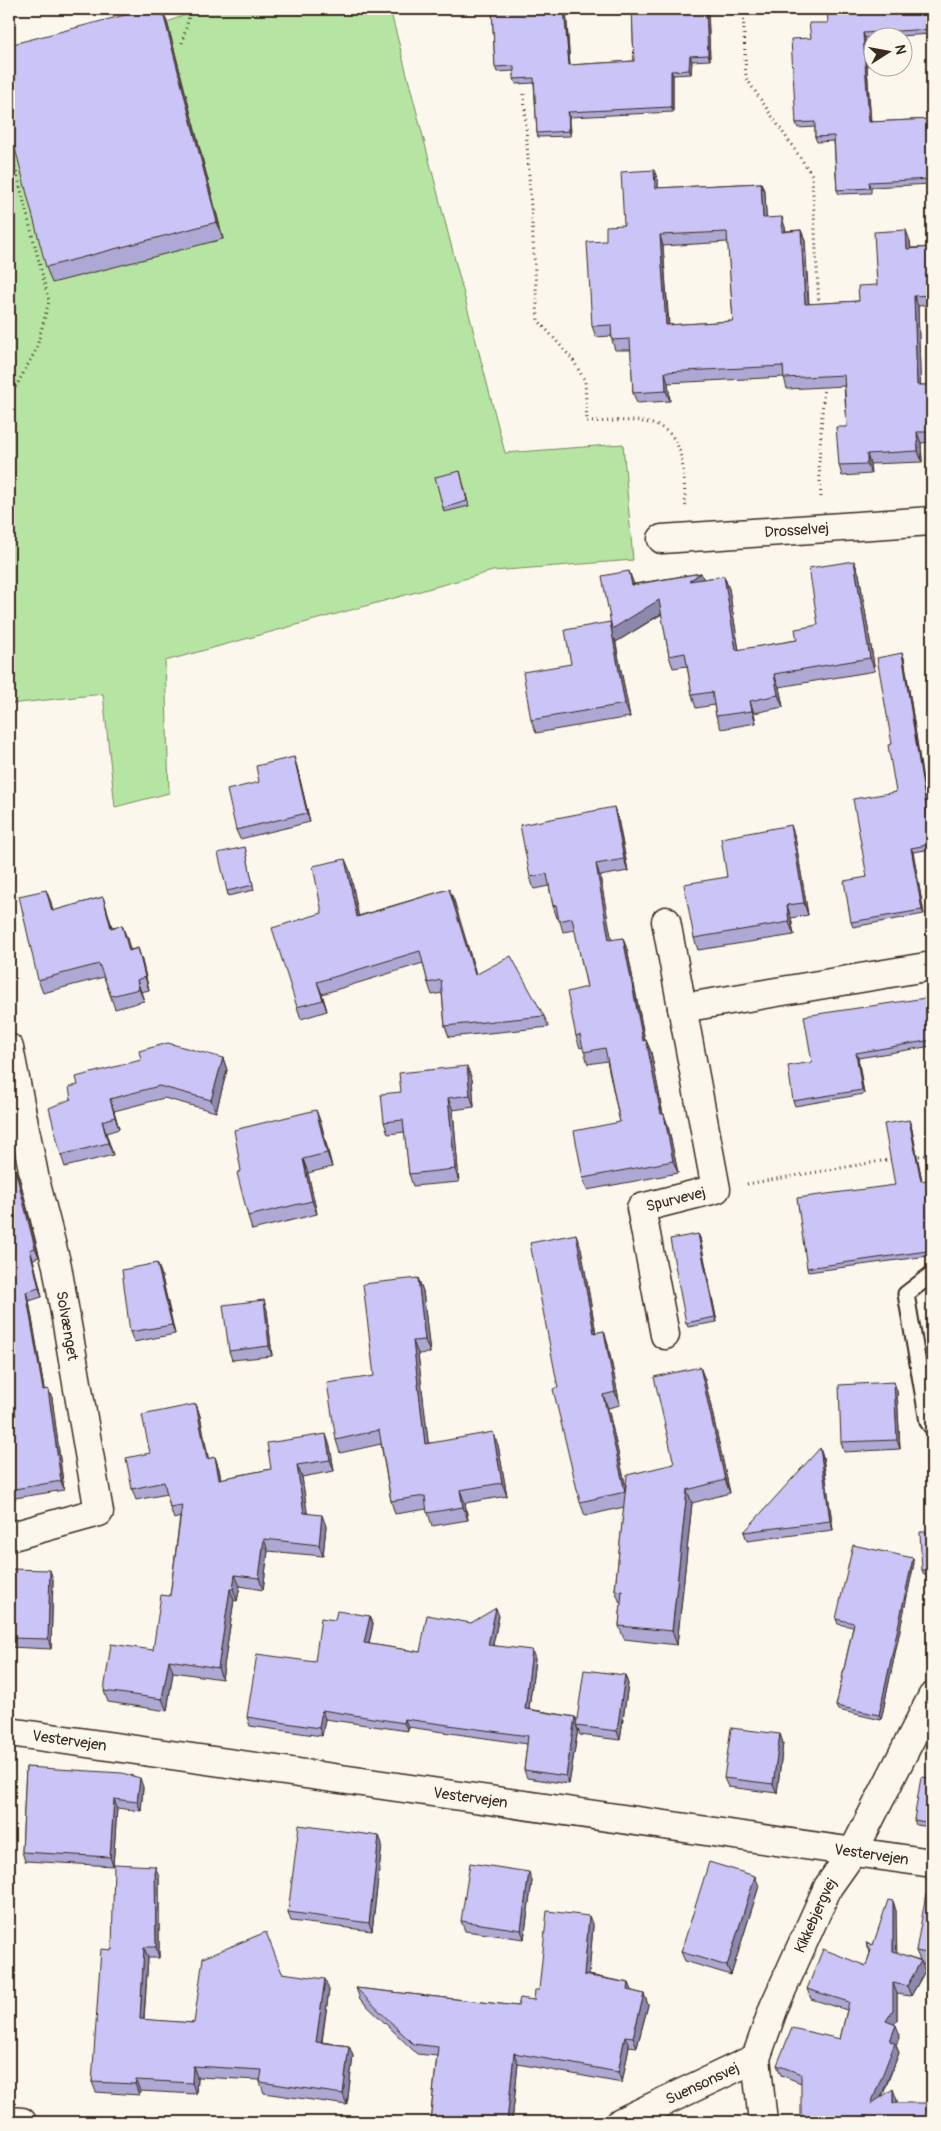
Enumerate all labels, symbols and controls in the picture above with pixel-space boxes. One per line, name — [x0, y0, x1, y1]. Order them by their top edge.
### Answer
north arrow — [864, 28, 914, 78]
text: N — [891, 43, 910, 56]
street label: Drosselvej — [764, 519, 830, 542]
street label: Spurvevej — [644, 1183, 707, 1216]
street label: Solvænget — [51, 1290, 82, 1363]
street label: Vestervejen — [31, 1726, 108, 1756]
street label: Vestervejen — [432, 1783, 509, 1813]
street label: Vestervejen — [833, 1840, 910, 1870]
street label: Kikkebjergvej — [791, 1874, 841, 1956]
street label: Suensonsvej — [663, 2058, 742, 2109]

